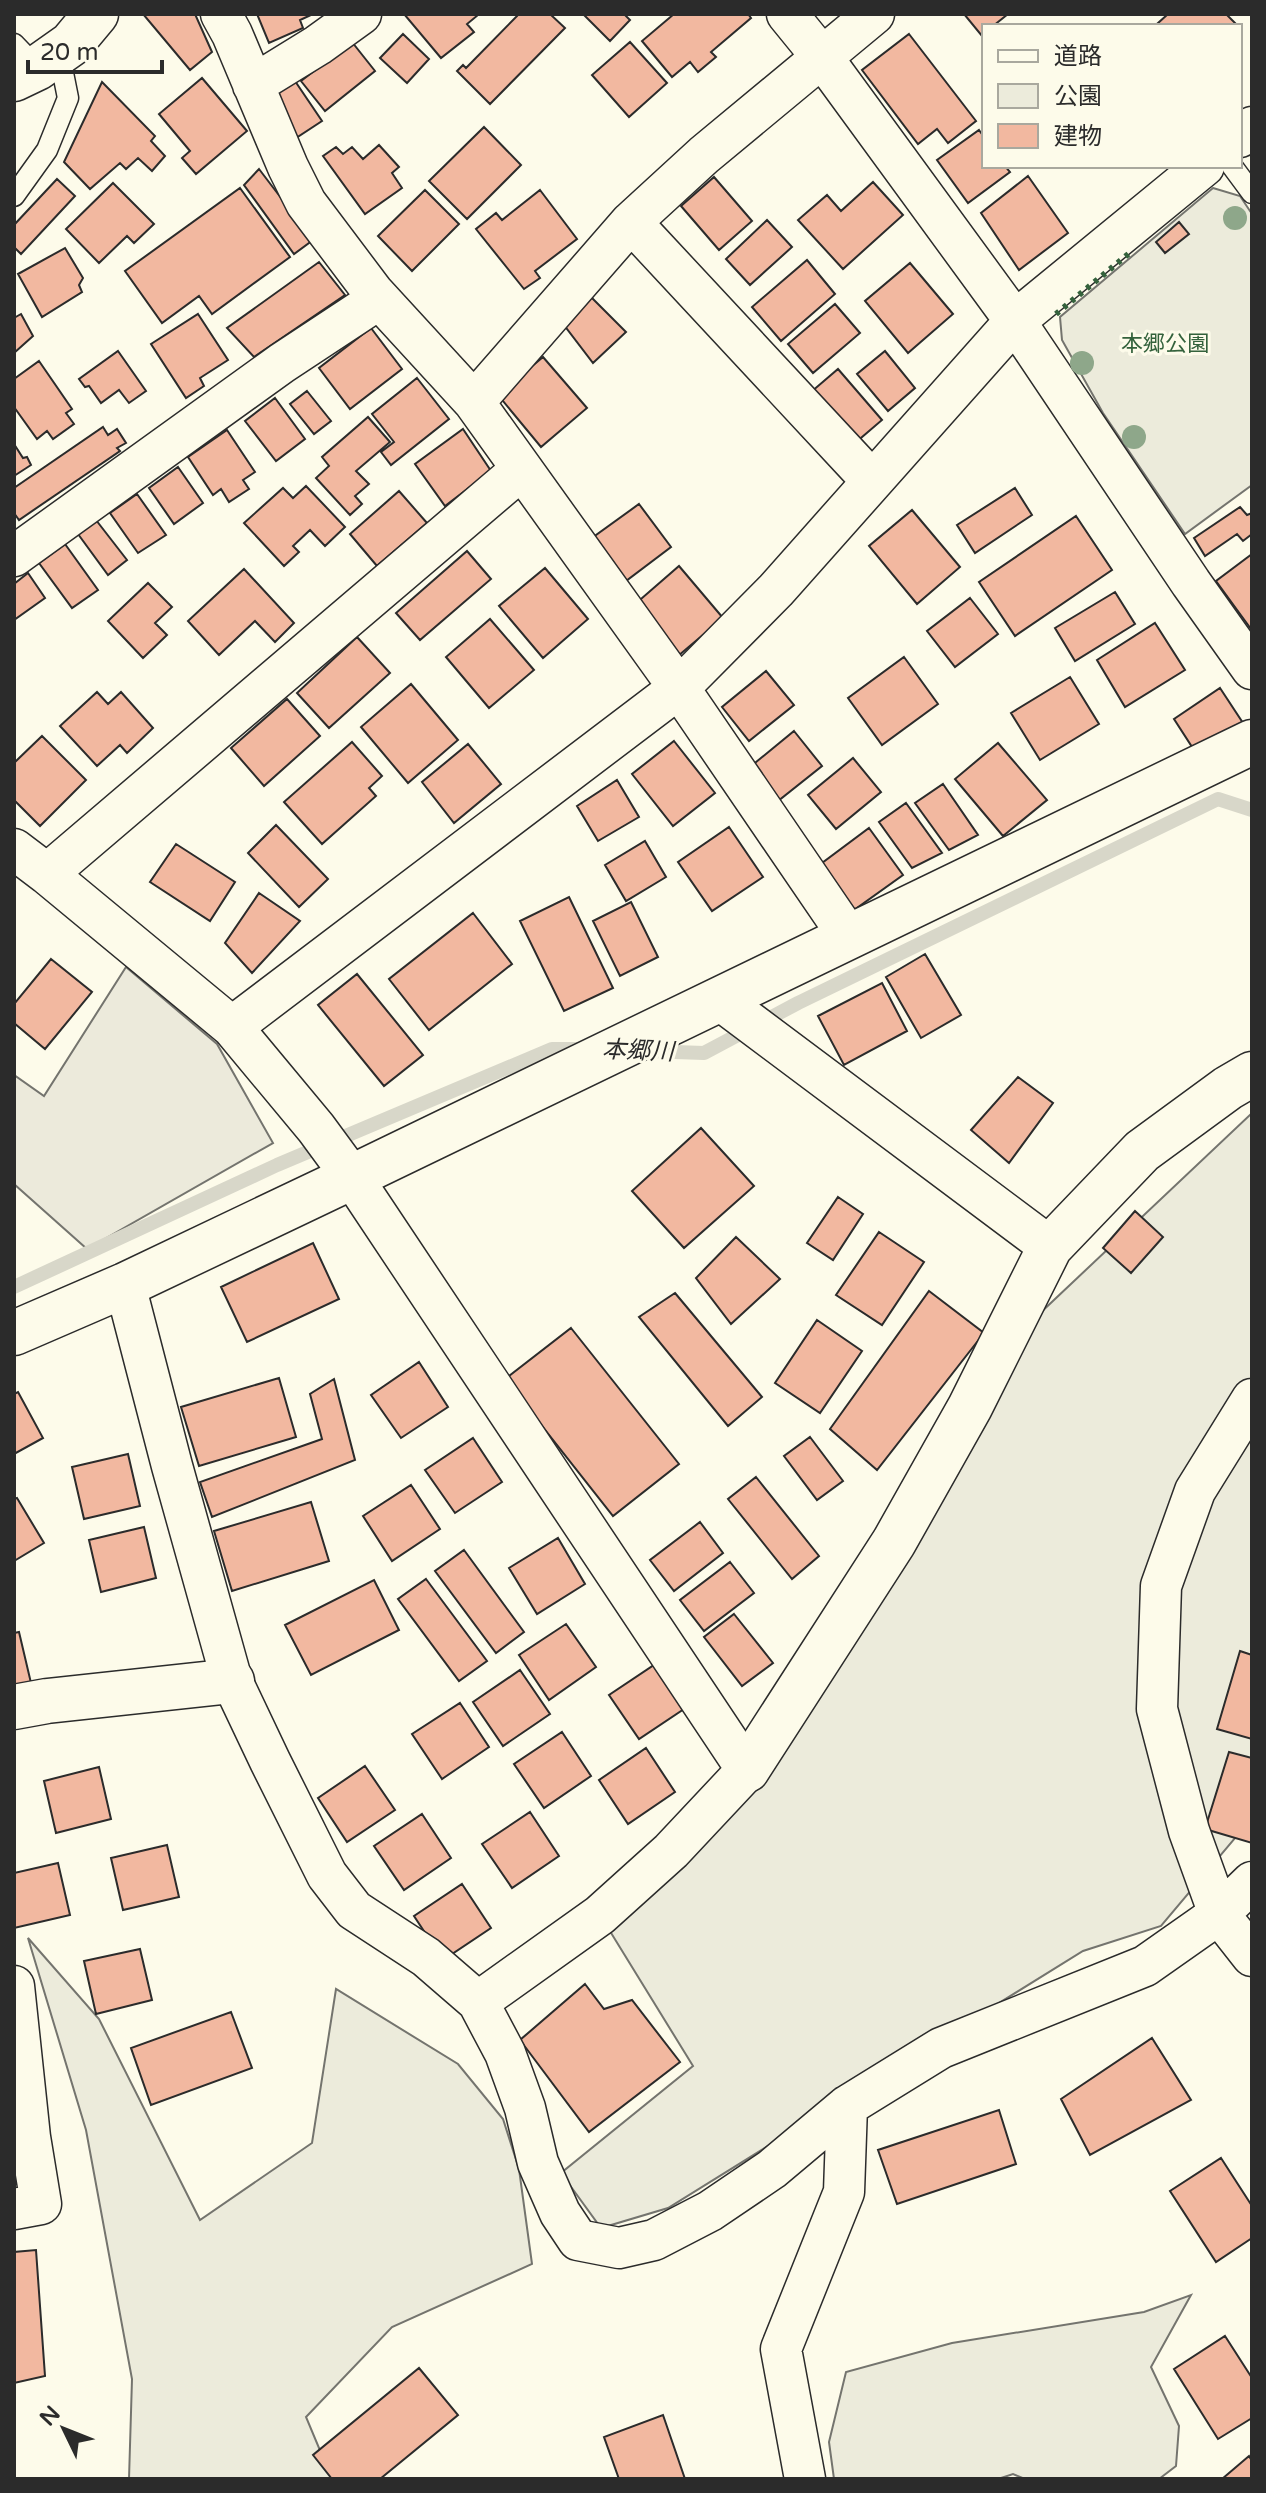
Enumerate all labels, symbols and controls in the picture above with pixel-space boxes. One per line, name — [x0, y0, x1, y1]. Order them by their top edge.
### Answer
scale bar — [28, 24, 162, 74]
legend — [982, 24, 1242, 168]
text: 20 m — [40, 38, 98, 67]
text: 道路 — [1054, 42, 1102, 71]
text: 公園 — [1054, 82, 1102, 111]
text: 建物 — [1054, 122, 1102, 151]
park label: 本郷公園 — [1121, 331, 1209, 357]
water label: 本郷川 — [602, 1035, 677, 1067]
north arrow — [24, 2389, 104, 2469]
text: N — [35, 2401, 66, 2431]

